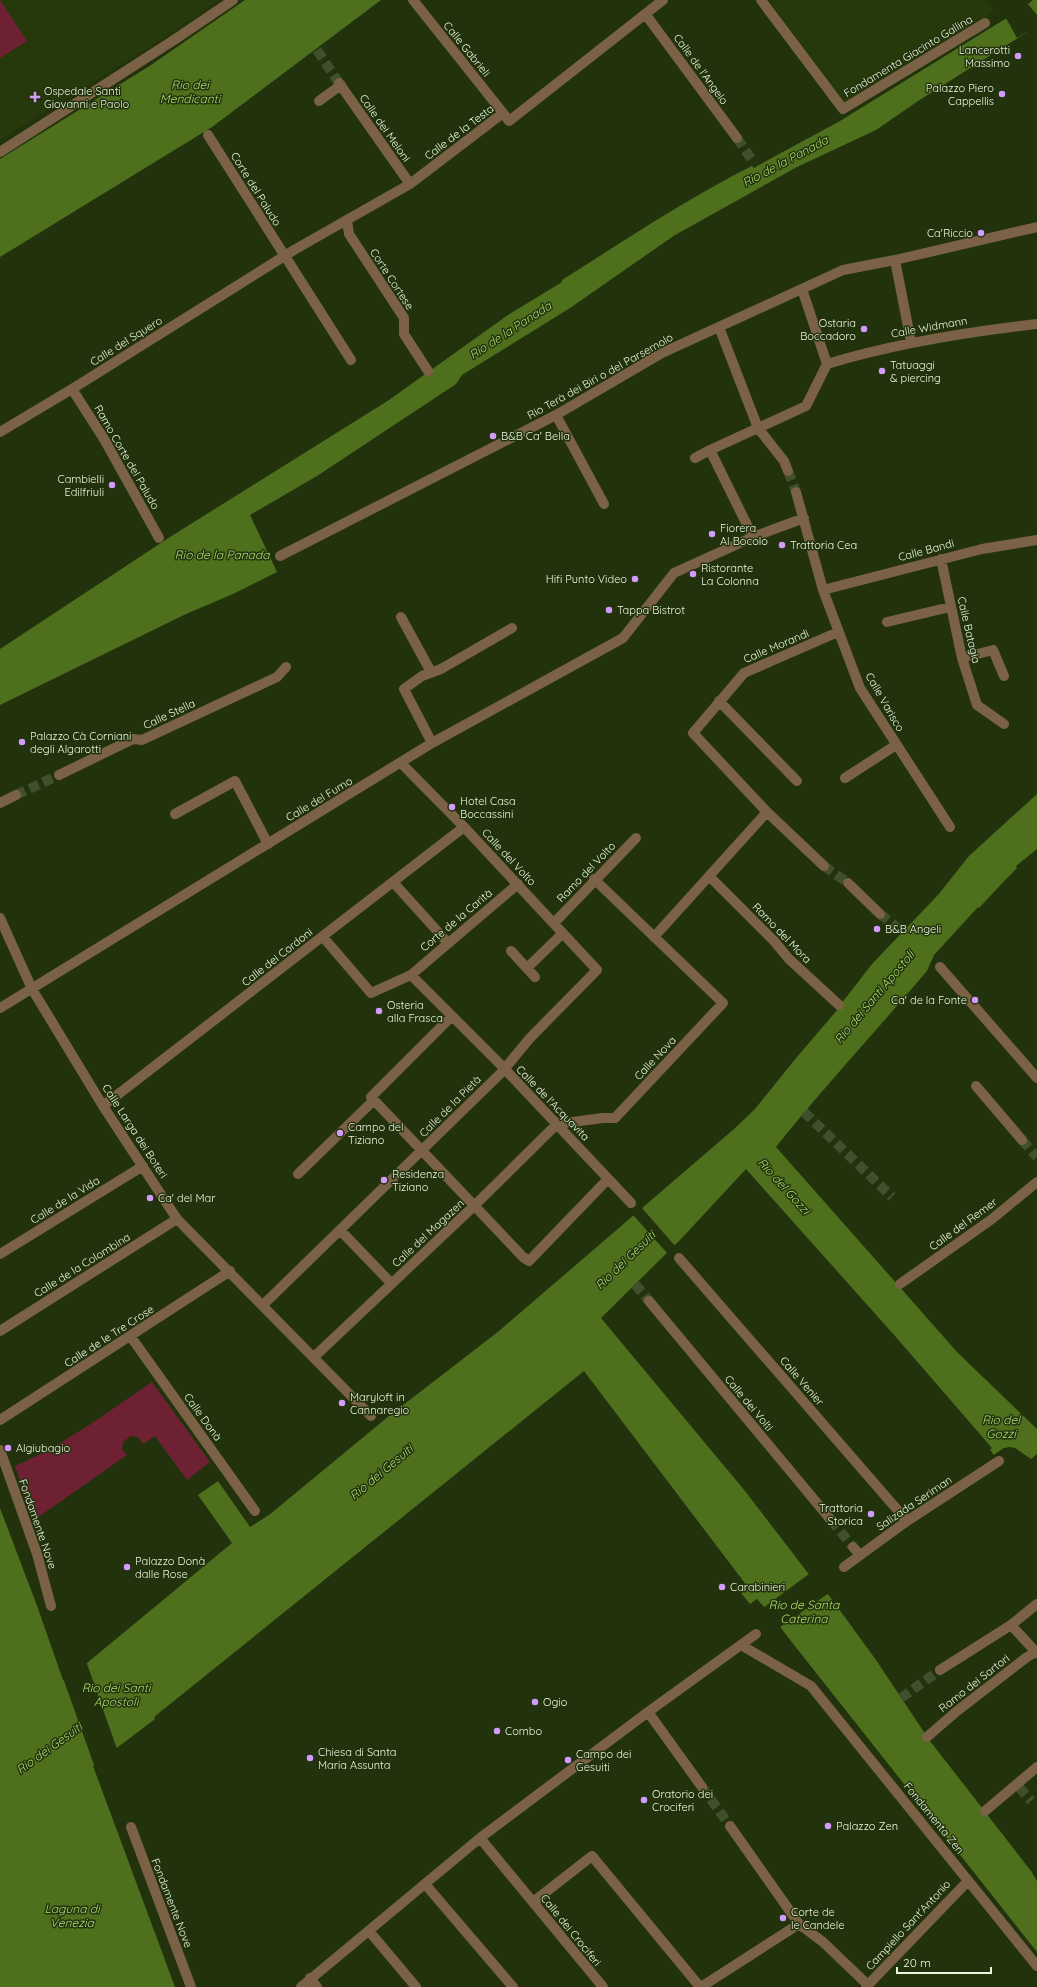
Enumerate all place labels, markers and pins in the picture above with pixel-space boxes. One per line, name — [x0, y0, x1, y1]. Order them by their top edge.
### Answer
place label: Lancerotti Massimo — [959, 43, 1010, 70]
marker: Lancerotti Massimo — [1013, 51, 1023, 61]
place label: Palazzo Piero Cappellis — [926, 81, 994, 108]
place label: Ospedale Santi Giovanni e Paolo — [44, 84, 130, 111]
marker: Palazzo Piero Cappellis — [997, 89, 1007, 99]
marker: Ospedale Santi Giovanni e Paolo — [29, 91, 41, 103]
place label: Ca'Riccio — [927, 226, 973, 240]
marker: Ca'Riccio — [976, 228, 986, 238]
place label: Ostaria Boccadoro — [800, 316, 856, 343]
marker: Ostaria Boccadoro — [859, 324, 869, 334]
place label: Tatuaggi & piercing — [890, 358, 941, 385]
marker: Tatuaggi & piercing — [877, 366, 887, 376]
place label: B&B Ca' Bella — [501, 429, 570, 443]
marker: B&B Ca' Bella — [488, 431, 498, 441]
place label: Cambielli Edilfriuli — [57, 472, 104, 499]
marker: Cambielli Edilfriuli — [107, 480, 117, 490]
place label: Fiorera Al Bocolo — [720, 521, 768, 548]
marker: Fiorera Al Bocolo — [707, 529, 717, 539]
place label: Trattoria Cea — [790, 538, 857, 552]
marker: Trattoria Cea — [777, 540, 787, 550]
place label: Ristorante La Colonna — [701, 561, 759, 588]
marker: Ristorante La Colonna — [688, 569, 698, 579]
place label: Hifi Punto Video — [546, 572, 627, 586]
marker: Hifi Punto Video — [630, 574, 640, 584]
place label: Tappa Bistrot — [617, 603, 685, 617]
marker: Tappa Bistrot — [604, 605, 614, 615]
place label: Palazzo Cà Corniani degli Algarotti — [30, 729, 131, 756]
marker: Palazzo Cà Corniani degli Algarotti — [17, 737, 27, 747]
place label: Hotel Casa Boccassini — [460, 794, 516, 821]
marker: Hotel Casa Boccassini — [447, 802, 457, 812]
place label: B&B Angeli — [885, 922, 941, 936]
marker: B&B Angeli — [872, 924, 882, 934]
place label: Ca' de la Fonte — [891, 993, 967, 1007]
marker: Ca' de la Fonte — [970, 995, 980, 1005]
place label: Osteria alla Frasca — [387, 998, 443, 1025]
marker: Osteria alla Frasca — [374, 1006, 384, 1016]
place label: Campo del Tiziano — [348, 1120, 404, 1147]
marker: Campo del Tiziano — [335, 1128, 345, 1138]
place label: Residenza Tiziano — [392, 1167, 444, 1194]
marker: Residenza Tiziano — [379, 1175, 389, 1185]
place label: Ca' del Mar — [158, 1191, 216, 1205]
marker: Ca' del Mar — [145, 1193, 155, 1203]
place label: Maryloft in Cannaregio — [350, 1390, 410, 1417]
marker: Maryloft in Cannaregio — [337, 1398, 347, 1408]
place label: Algiubagio — [16, 1441, 71, 1455]
marker: Algiubagio — [3, 1443, 13, 1453]
place label: Trattoria Storica — [819, 1501, 863, 1528]
marker: Trattoria Storica — [866, 1509, 876, 1519]
place label: Palazzo Donà dalle Rose — [135, 1554, 205, 1581]
marker: Palazzo Donà dalle Rose — [122, 1562, 132, 1572]
place label: Carabinieri — [730, 1580, 785, 1594]
marker: Carabinieri — [717, 1582, 727, 1592]
place label: Ogio — [543, 1695, 568, 1709]
marker: Ogio — [530, 1697, 540, 1707]
place label: Combo — [505, 1724, 543, 1738]
marker: Combo — [492, 1726, 502, 1736]
place label: Chiesa di Santa Maria Assunta — [318, 1745, 397, 1772]
place label: Campo dei Gesuiti — [576, 1747, 631, 1774]
marker: Chiesa di Santa Maria Assunta — [305, 1753, 315, 1763]
marker: Campo dei Gesuiti — [563, 1755, 573, 1765]
place label: Oratorio dei Crociferi — [652, 1787, 713, 1814]
marker: Oratorio dei Crociferi — [639, 1795, 649, 1805]
place label: Palazzo Zen — [836, 1819, 898, 1833]
marker: Palazzo Zen — [823, 1821, 833, 1831]
place label: Corte de le Candele — [791, 1905, 844, 1932]
marker: Corte de le Candele — [778, 1913, 788, 1923]

